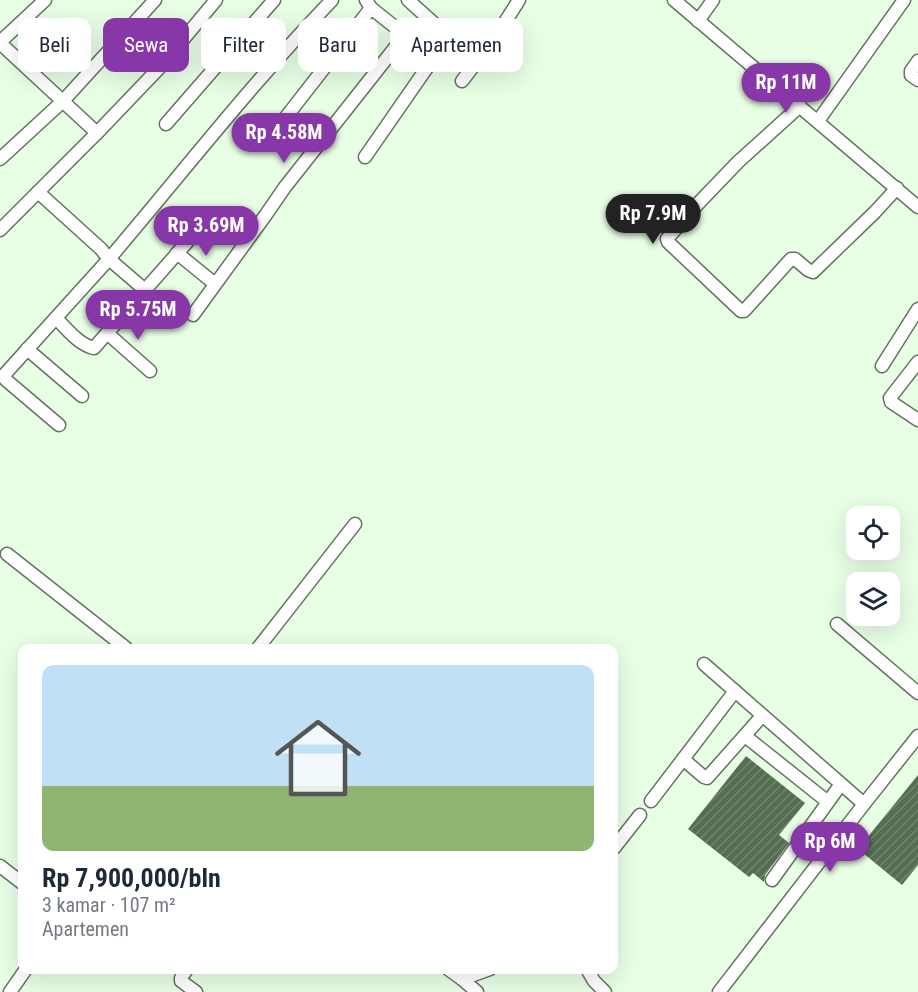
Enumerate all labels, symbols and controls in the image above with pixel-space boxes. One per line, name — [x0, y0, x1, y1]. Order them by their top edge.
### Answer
chip: Beli — [18, 18, 91, 72]
chip: Sewa — [103, 18, 189, 72]
chip: Filter — [201, 18, 286, 72]
chip: Baru — [298, 18, 378, 72]
chip: Apartemen — [390, 18, 523, 72]
pin: Rp 11M — [737, 63, 835, 114]
text: Rp 11M — [756, 70, 816, 94]
pin: Rp 4.58M — [222, 113, 346, 164]
text: Rp 4.58M — [246, 120, 322, 144]
pin: Rp 7.9M — [598, 194, 708, 245]
text: Rp 7.9M — [620, 201, 686, 225]
pin: Rp 3.69M — [144, 206, 268, 257]
text: Rp 3.69M — [168, 213, 244, 237]
pin: Rp 5.75M — [76, 290, 200, 341]
text: Rp 5.75M — [100, 297, 176, 321]
map controls — [846, 506, 900, 626]
button: locate — [846, 506, 900, 560]
button: layers — [846, 572, 900, 626]
icon: home — [264, 704, 372, 812]
pin: Rp 6M — [788, 822, 872, 873]
text: Rp 6M — [805, 829, 855, 853]
text: Rp 7,900,000/bln — [42, 863, 221, 893]
text: 3 kamar · 107 m² — [42, 893, 176, 917]
text: Apartemen — [42, 917, 129, 941]

